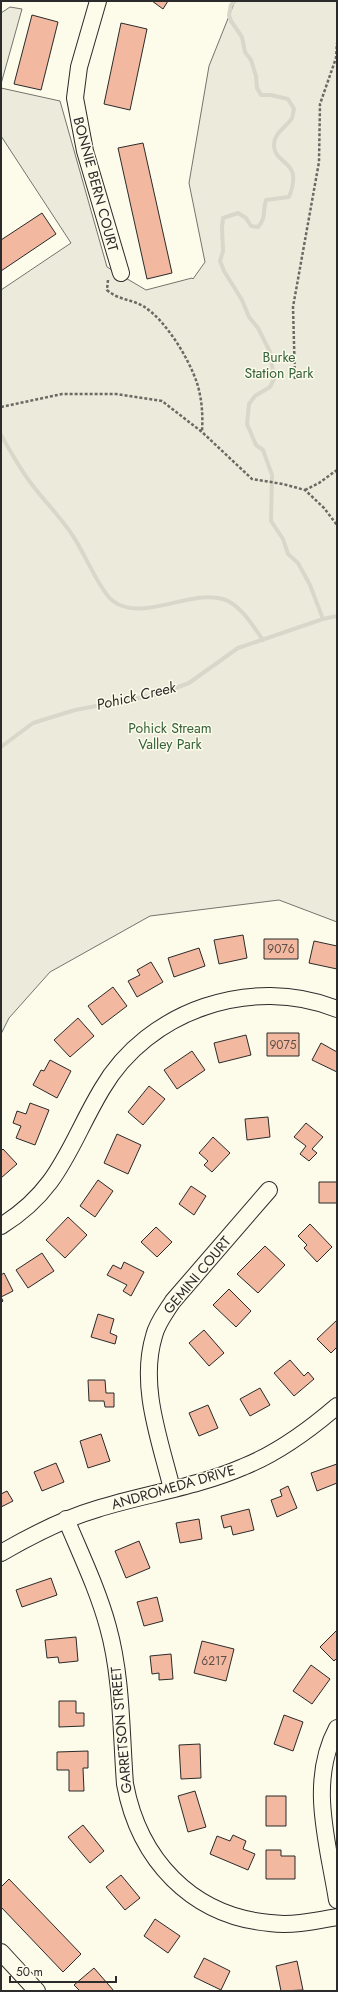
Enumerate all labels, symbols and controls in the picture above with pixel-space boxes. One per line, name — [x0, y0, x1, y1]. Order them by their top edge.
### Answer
street label: BONNIE BERN COURT — [68, 115, 124, 254]
park label: Burke Station Park — [245, 347, 314, 383]
water label: Pohick Creek — [94, 676, 178, 716]
park label: Pohick Stream Valley Park — [128, 718, 212, 754]
house number: 9076 — [267, 940, 295, 958]
house number: 9075 — [269, 1036, 297, 1054]
street label: GEMINI COURT — [159, 1232, 236, 1318]
street label: ANDROMEDA DRIVE — [109, 1460, 237, 1514]
house number: 6217 — [201, 1652, 227, 1670]
street label: GARRETSON STREET — [105, 1665, 137, 1794]
scale bar — [10, 1958, 116, 1984]
text: 50 m — [16, 1963, 43, 1981]

